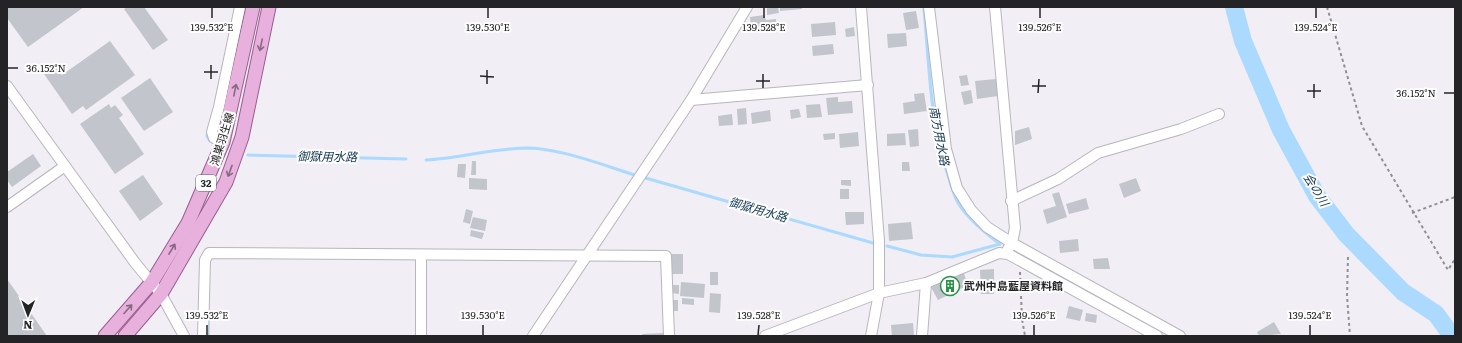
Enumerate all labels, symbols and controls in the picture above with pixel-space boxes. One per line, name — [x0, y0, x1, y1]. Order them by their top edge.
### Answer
text: 139.532°E — [191, 19, 233, 34]
text: 139.530°E — [466, 19, 510, 34]
text: 139.528°E — [742, 19, 786, 34]
text: 139.526°E — [1018, 19, 1062, 34]
text: 139.524°E — [1294, 19, 1338, 34]
one-way arrow — [257, 38, 265, 51]
text: 36.152°N — [26, 60, 66, 75]
one-way arrow — [231, 84, 239, 97]
text: 36.152°N — [1396, 85, 1436, 100]
water label: 南方用水路 — [925, 105, 955, 168]
street label: 鴻巣羽生線 — [205, 110, 237, 167]
water label: 御獄用水路 — [297, 146, 358, 166]
one-way arrow — [226, 165, 234, 177]
water label: 会の川 — [1300, 169, 1335, 211]
road number: 32 — [196, 175, 216, 191]
water label: 御獄用水路 — [727, 192, 791, 226]
one-way arrow — [169, 243, 177, 255]
building icon: 武州中島藍屋資料館 — [939, 275, 961, 297]
place label: 武州中島藍屋資料館 — [964, 277, 1063, 293]
north arrow — [8, 295, 48, 335]
one-way arrow — [124, 304, 133, 314]
text: 139.532°E — [186, 307, 228, 322]
text: 139.530°E — [461, 307, 505, 322]
text: 139.528°E — [737, 307, 781, 322]
text: 139.526°E — [1012, 307, 1056, 322]
text: 139.524°E — [1288, 307, 1332, 322]
text: N — [23, 318, 33, 334]

